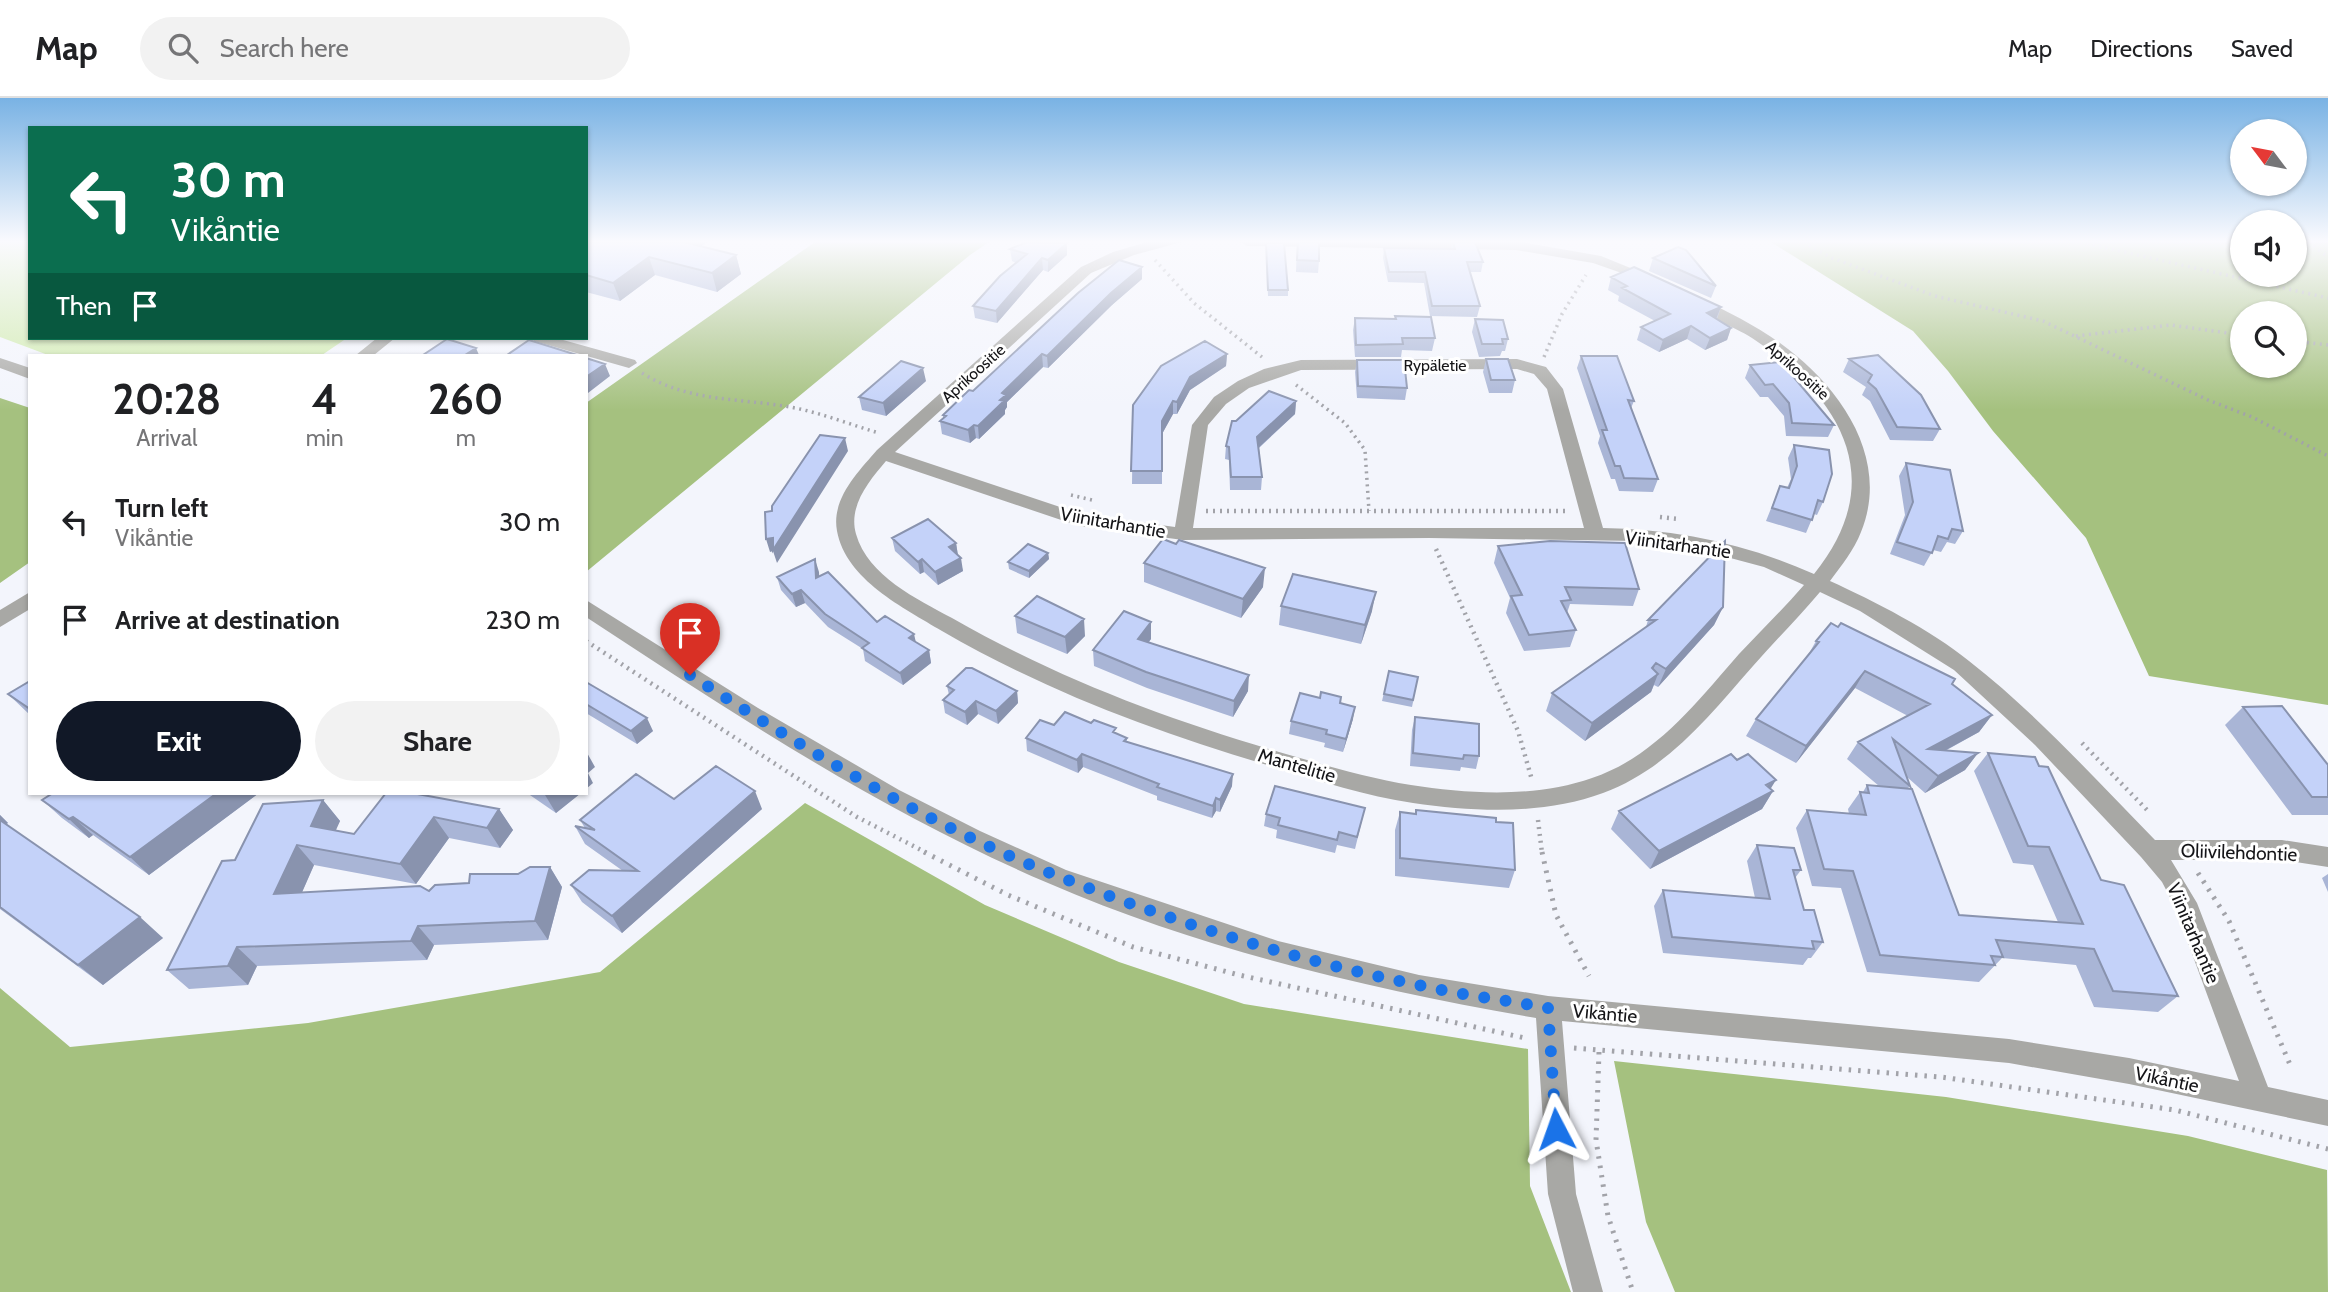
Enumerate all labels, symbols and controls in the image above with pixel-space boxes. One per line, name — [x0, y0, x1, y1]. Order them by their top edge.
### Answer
search box — [140, 17, 630, 80]
text: Map — [35, 28, 98, 68]
icon: search — [164, 29, 202, 67]
text: Search here — [220, 32, 349, 64]
text: Map — [2008, 34, 2052, 63]
text: Directions — [2090, 34, 2193, 63]
text: Saved — [2231, 34, 2293, 63]
north arrow — [2230, 119, 2306, 196]
map controls — [2230, 119, 2307, 378]
text: 30 m — [171, 150, 286, 209]
icon: left — [56, 154, 147, 245]
text: Vikåntie — [171, 210, 280, 249]
button: sound — [2230, 210, 2307, 287]
icon: arrive — [126, 287, 164, 325]
text: Then — [56, 290, 112, 322]
button: search — [2230, 301, 2307, 378]
street label: Aprikoositie — [1762, 337, 1833, 404]
street label: Aprikoositie — [938, 340, 1009, 407]
street label: Rypäletie — [1403, 356, 1467, 375]
text: 20:28 — [112, 373, 221, 425]
text: 4 — [312, 373, 338, 425]
text: 260 — [428, 373, 504, 425]
text: Arrival — [136, 424, 197, 452]
text: min — [306, 424, 344, 452]
text: m — [456, 424, 476, 452]
text: Turn left — [115, 492, 208, 524]
street label: Viinitarhantie — [1058, 502, 1168, 543]
icon: left — [56, 503, 94, 541]
text: 30 m — [499, 506, 560, 538]
text: Vikåntie — [115, 524, 193, 552]
street label: Viinitarhantie — [1623, 526, 1733, 563]
icon: arrive — [56, 601, 94, 639]
pin — [660, 603, 720, 675]
text: Arrive at destination — [115, 604, 340, 636]
text: 230 m — [486, 604, 560, 636]
icon: arrive — [671, 614, 709, 652]
button: Exit — [56, 701, 301, 781]
button: Share — [315, 701, 560, 781]
street label: Mantelitie — [1255, 743, 1339, 788]
street label: Oliivilehdontie — [2180, 839, 2298, 866]
street label: Viinitarhantie — [2162, 880, 2225, 987]
street label: Vikåntie — [1572, 999, 1638, 1028]
street label: Vikåntie — [2133, 1062, 2201, 1098]
position arrow — [1519, 1092, 1593, 1166]

